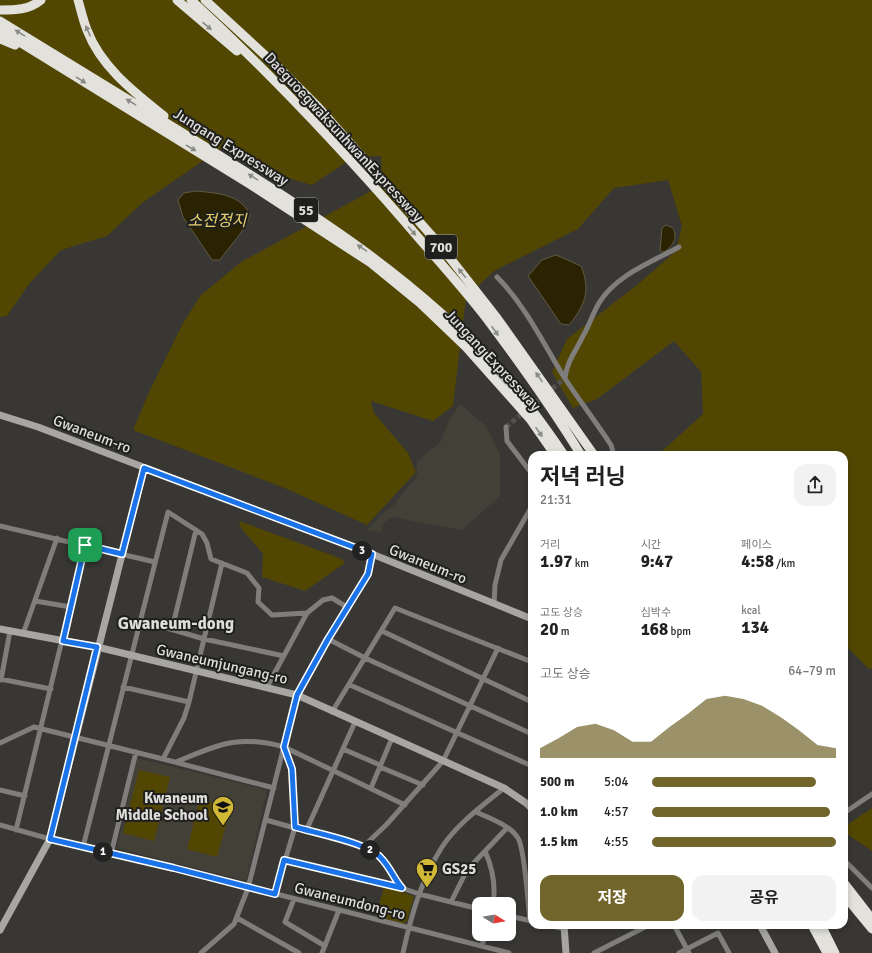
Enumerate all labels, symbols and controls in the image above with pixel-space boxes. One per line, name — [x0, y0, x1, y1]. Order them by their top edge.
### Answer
one-way arrow — [201, 21, 212, 30]
one-way arrow — [85, 25, 91, 37]
one-way arrow — [15, 29, 25, 37]
street label: Daeguoegwaksunhwan Expressway — [261, 49, 427, 225]
one-way arrow — [75, 76, 86, 84]
one-way arrow — [125, 98, 137, 105]
street label: Jungang Expressway — [170, 104, 292, 190]
one-way arrow — [186, 144, 196, 152]
one-way arrow — [247, 173, 259, 180]
road number: 55 — [294, 198, 318, 222]
water label: 소전정지 — [188, 211, 248, 231]
one-way arrow — [408, 225, 417, 236]
road number: 700 — [425, 235, 457, 259]
one-way arrow — [357, 244, 367, 252]
one-way arrow — [458, 267, 466, 278]
street label: Jungang Expressway — [441, 305, 545, 415]
one-way arrow — [491, 325, 499, 336]
one-way arrow — [535, 372, 543, 383]
street label: Gwaneum-ro — [50, 411, 134, 457]
one-way arrow — [535, 427, 543, 437]
text: 저녁 러닝 — [540, 463, 626, 490]
button: share — [794, 464, 836, 506]
text: 21:31 — [540, 492, 572, 508]
pin — [68, 528, 102, 562]
icon: arrive — [74, 534, 96, 556]
text: 거리 — [540, 538, 560, 551]
text: 시간 — [641, 538, 661, 551]
text: 페이스 — [741, 538, 772, 551]
street label: Gwaneum-ro — [387, 540, 470, 588]
pin: 3 — [352, 541, 372, 561]
text: 3 — [359, 544, 365, 557]
text: 1.97 — [540, 551, 572, 572]
text: 9:47 — [641, 551, 673, 572]
text: 4:58 — [741, 551, 774, 572]
text: km — [572, 557, 589, 570]
text: /km — [774, 557, 795, 570]
text: kcal — [741, 604, 761, 617]
text: 고도 상승 — [540, 606, 583, 619]
text: 심박수 — [641, 606, 671, 619]
district label: Gwaneum-dong — [118, 613, 234, 634]
text: 134 — [741, 617, 769, 638]
text: 20 — [540, 619, 558, 640]
text: 168 — [641, 619, 668, 640]
text: m — [558, 625, 570, 638]
text: bpm — [668, 625, 691, 638]
street label: Gwaneumjungang-ro — [155, 640, 290, 688]
text: 64–79 m — [788, 663, 836, 679]
text: 고도 상승 — [540, 666, 591, 682]
text: 500 m — [540, 774, 574, 790]
text: 5:04 — [604, 774, 629, 790]
place label: Kwaneum Middle School — [116, 789, 208, 824]
school or university icon: Kwaneum Middle School — [210, 794, 236, 827]
text: 1.0 km — [540, 804, 578, 820]
text: 4:57 — [604, 804, 629, 820]
text: 1.5 km — [540, 834, 578, 850]
text: 4:55 — [604, 834, 629, 850]
pin: 2 — [360, 840, 380, 860]
pin: 1 — [93, 842, 113, 862]
text: 2 — [367, 843, 373, 856]
text: 1 — [100, 845, 106, 858]
supermarket icon: GS25 — [414, 856, 440, 889]
place label: GS25 — [442, 860, 476, 878]
button: 저장 — [540, 875, 684, 921]
button: 공유 — [692, 875, 836, 921]
street label: Gwaneumdong-ro — [293, 878, 408, 924]
north arrow — [472, 897, 516, 941]
map controls — [472, 897, 516, 941]

